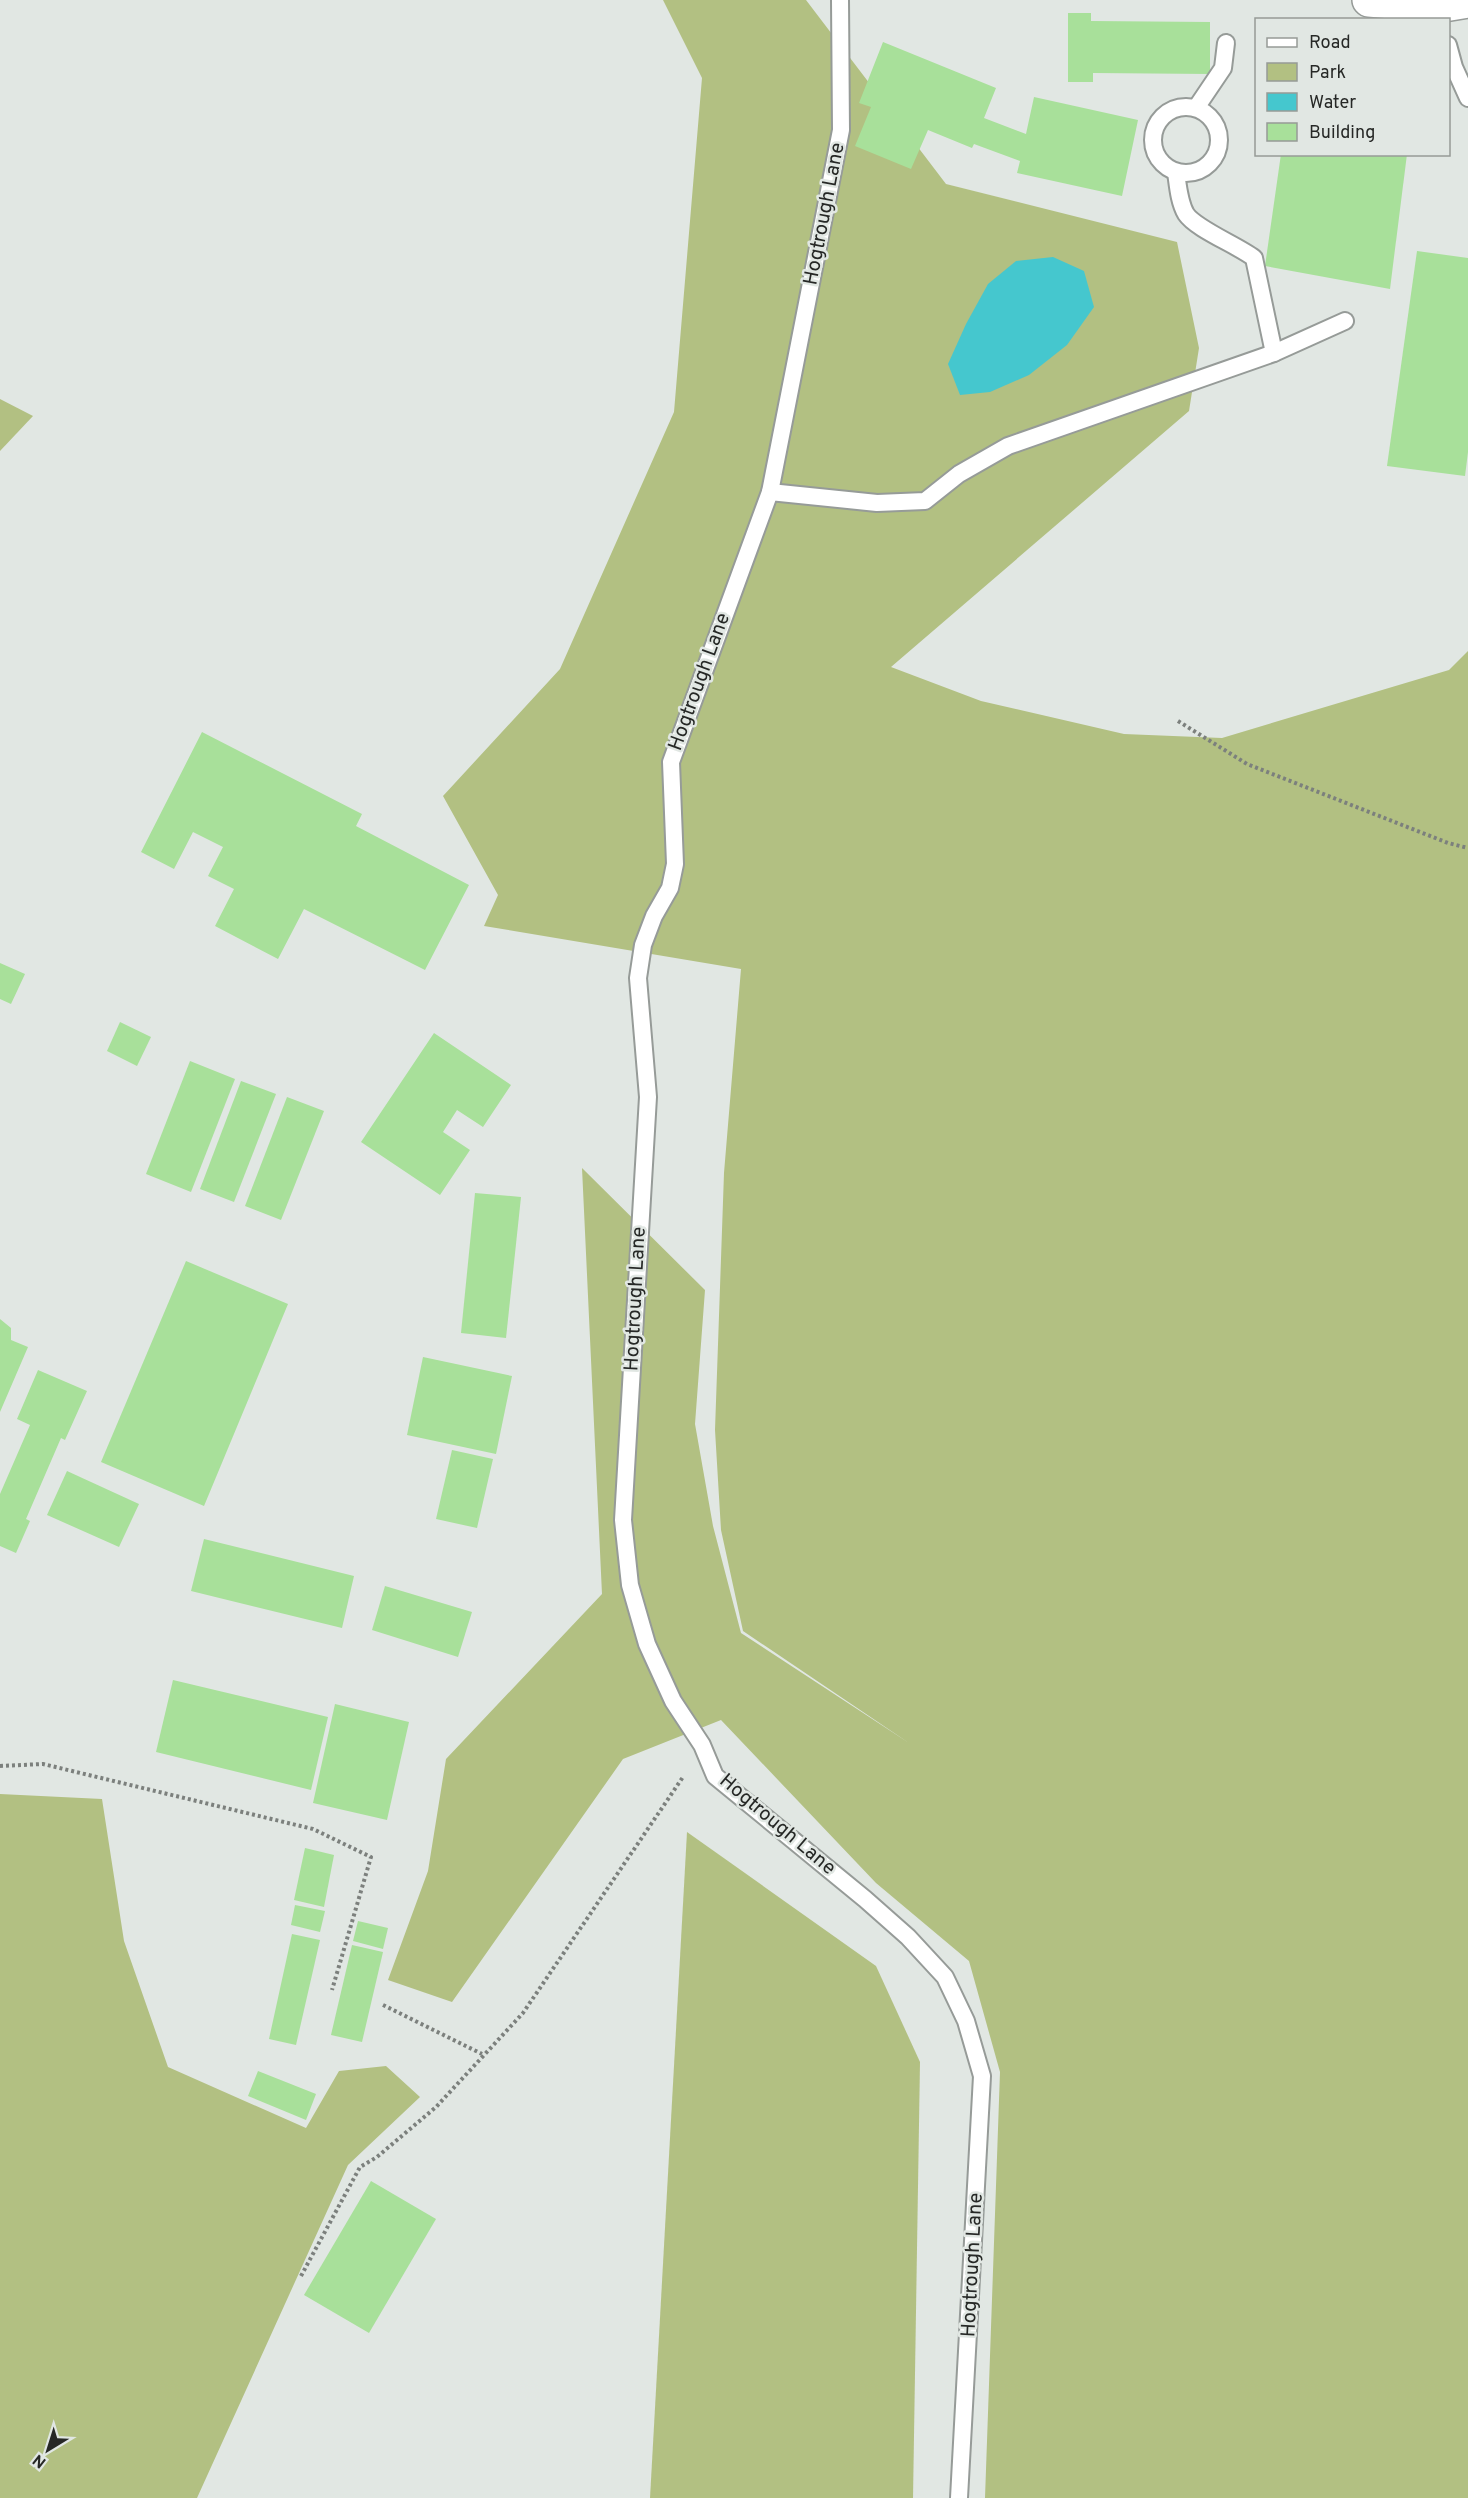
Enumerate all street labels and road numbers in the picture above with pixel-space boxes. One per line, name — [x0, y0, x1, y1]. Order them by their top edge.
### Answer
street label: Hogtrough Lane — [798, 141, 852, 287]
street label: Hogtrough Lane — [663, 610, 737, 754]
street label: Hogtrough Lane — [619, 1226, 653, 1372]
street label: Hogtrough Lane — [713, 1769, 841, 1881]
street label: Hogtrough Lane — [956, 2192, 990, 2338]

